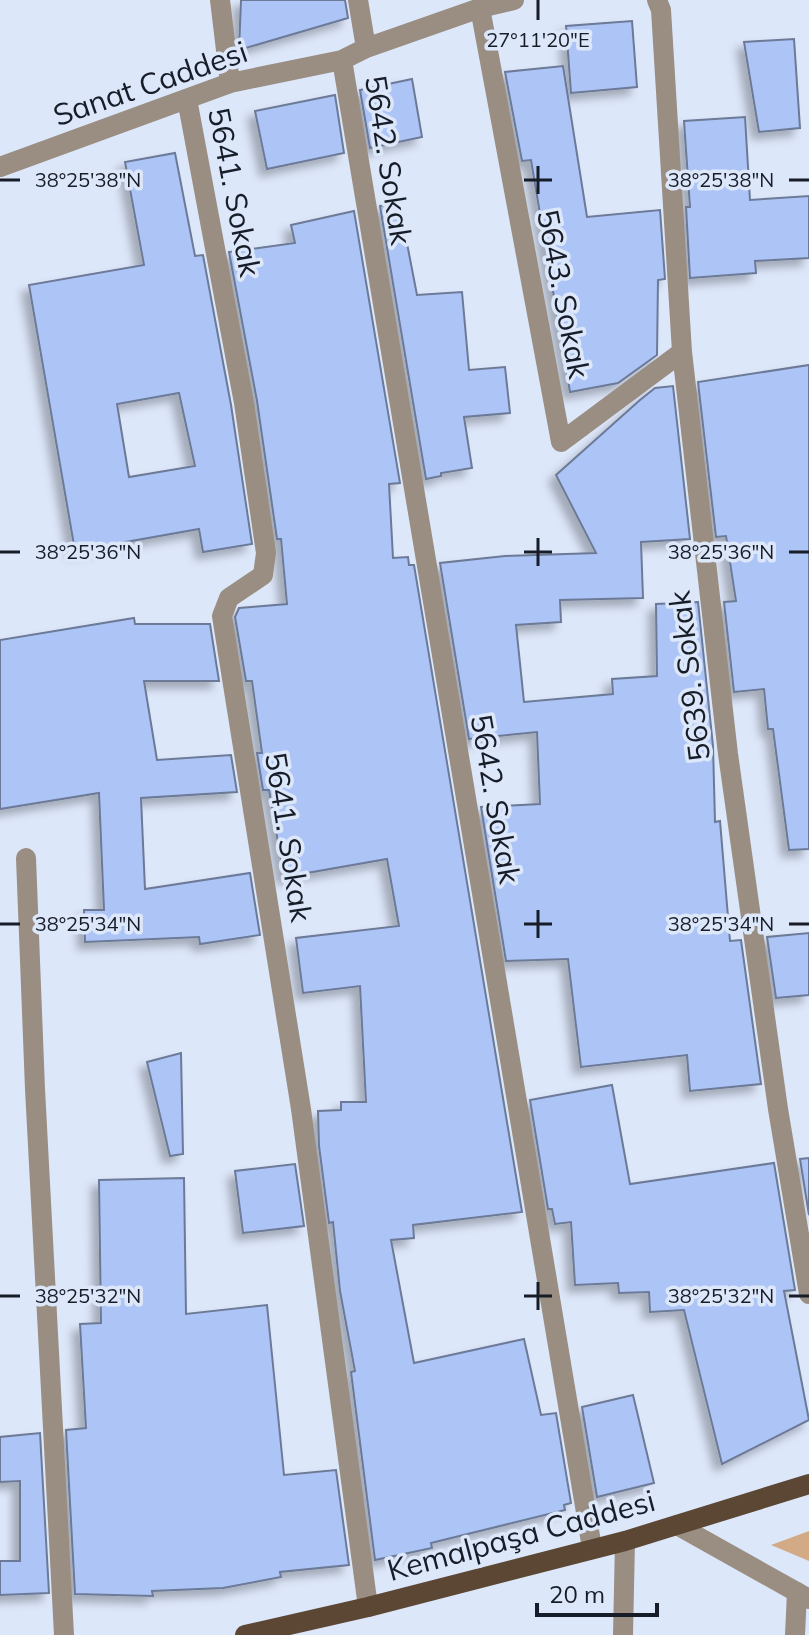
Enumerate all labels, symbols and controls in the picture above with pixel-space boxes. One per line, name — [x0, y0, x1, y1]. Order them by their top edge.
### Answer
text: 27°11'20"E — [486, 27, 590, 52]
street label: Sanat Caddesi — [48, 32, 252, 134]
street label: 5642. Sokak — [357, 72, 421, 248]
street label: 5641. Sokak — [200, 104, 270, 280]
text: 38°25'38"N — [35, 167, 141, 192]
text: 38°25'38"N — [668, 167, 774, 192]
street label: 5643. Sokak — [529, 206, 599, 382]
text: 38°25'36"N — [35, 539, 141, 564]
text: 38°25'36"N — [668, 539, 774, 564]
street label: 5639. Sokak — [660, 588, 718, 763]
street label: 5642. Sokak — [462, 711, 530, 887]
street label: 5641. Sokak — [257, 749, 321, 925]
text: 38°25'34"N — [35, 911, 141, 936]
text: 38°25'34"N — [668, 911, 774, 936]
text: 38°25'32"N — [35, 1283, 141, 1308]
text: 38°25'32"N — [668, 1283, 774, 1308]
street label: Kemalpaşa Caddesi — [383, 1481, 659, 1589]
scale bar — [537, 1567, 657, 1617]
text: 20 m — [549, 1579, 605, 1609]

